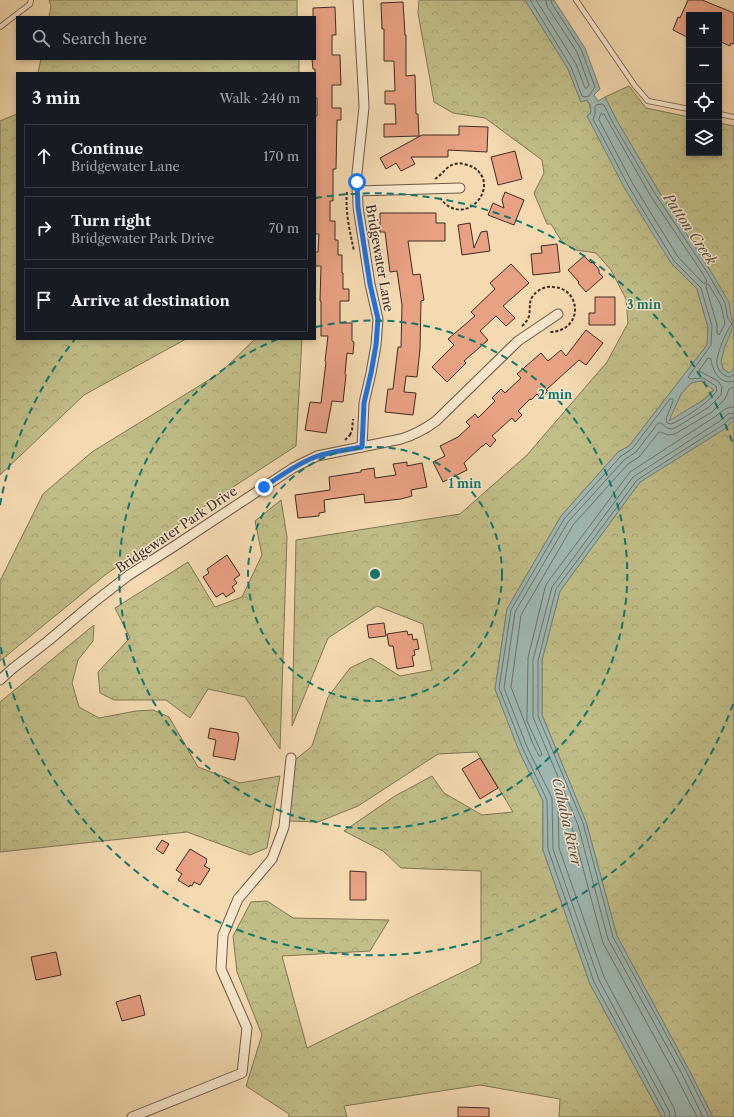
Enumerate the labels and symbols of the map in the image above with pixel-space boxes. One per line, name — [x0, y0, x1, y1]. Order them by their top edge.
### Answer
route start — [348, 173, 366, 191]
water label: Patton Creek — [659, 189, 721, 269]
street label: Bridgewater Lane — [363, 203, 397, 313]
text: 3 min — [627, 297, 662, 312]
text: 2 min — [538, 387, 573, 402]
text: 1 min — [449, 476, 482, 491]
route end — [255, 478, 273, 496]
street label: Bridgewater Park Drive — [112, 482, 240, 576]
centre of rings — [368, 567, 382, 581]
water label: Cahaba River — [548, 776, 586, 869]

